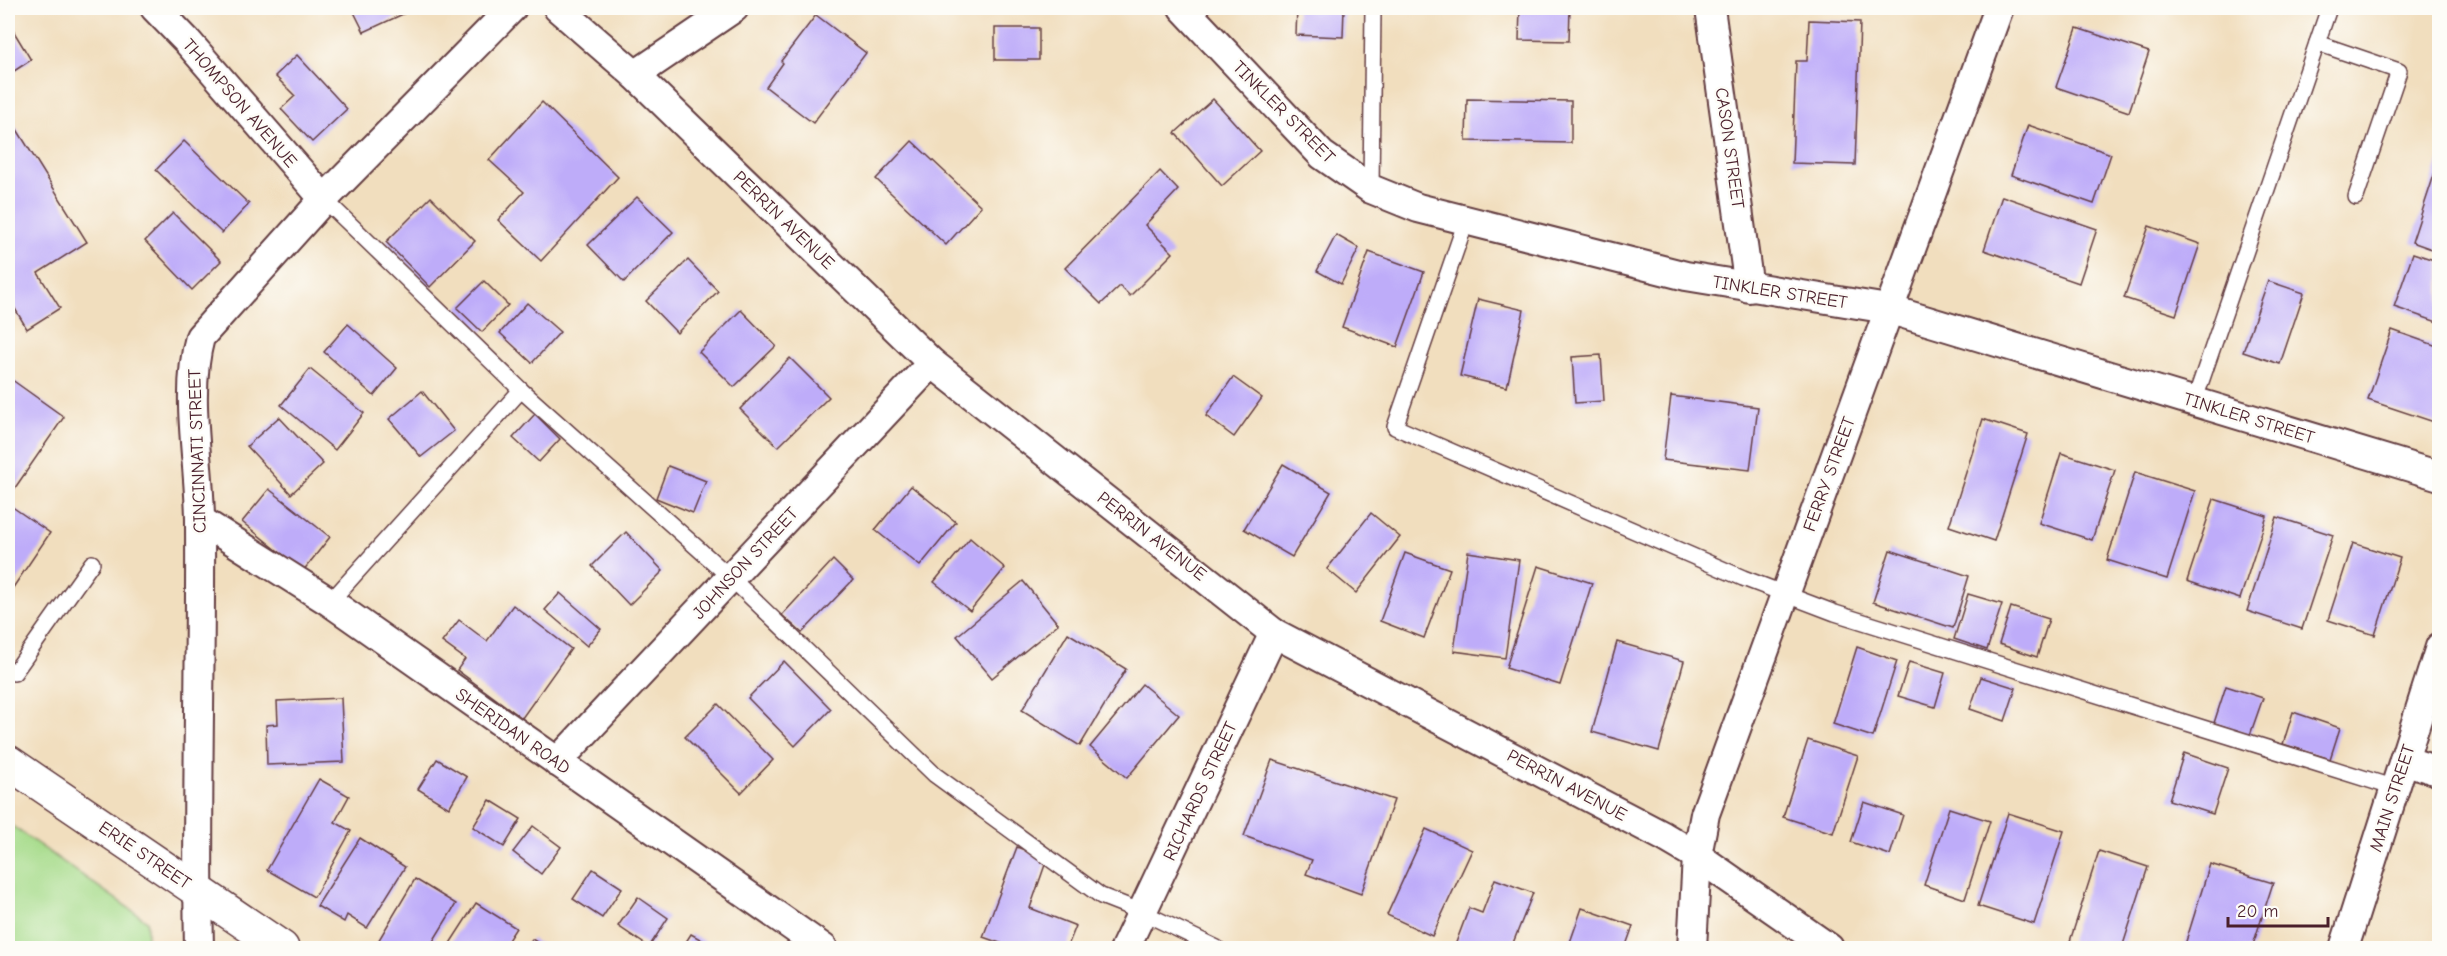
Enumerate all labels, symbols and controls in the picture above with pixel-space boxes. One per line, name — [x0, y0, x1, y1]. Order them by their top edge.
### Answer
street label: THOMPSON AVENUE — [178, 35, 301, 172]
street label: TINKLER STREET — [1228, 57, 1340, 168]
street label: CASON STREET — [1711, 86, 1748, 211]
street label: PERRIN AVENUE — [729, 167, 839, 274]
street label: TINKLER STREET — [1711, 271, 1849, 314]
street label: CINCINNATI STREET — [184, 368, 211, 534]
street label: TINKLER STREET — [2181, 389, 2318, 449]
street label: FERRY STREET — [1799, 413, 1860, 534]
street label: PERRIN AVENUE — [1093, 487, 1211, 586]
street label: JOHNSON STREET — [688, 503, 803, 624]
street label: SHERIDAN ROAD — [451, 684, 574, 779]
street label: RICHARDS STREET — [1159, 718, 1242, 864]
street label: MAIN STREET — [2365, 741, 2420, 854]
street label: PERRIN AVENUE — [1503, 745, 1630, 826]
street label: ERIE STREET — [95, 817, 195, 894]
scale bar — [2228, 890, 2328, 928]
text: 20 m — [2237, 901, 2278, 922]

